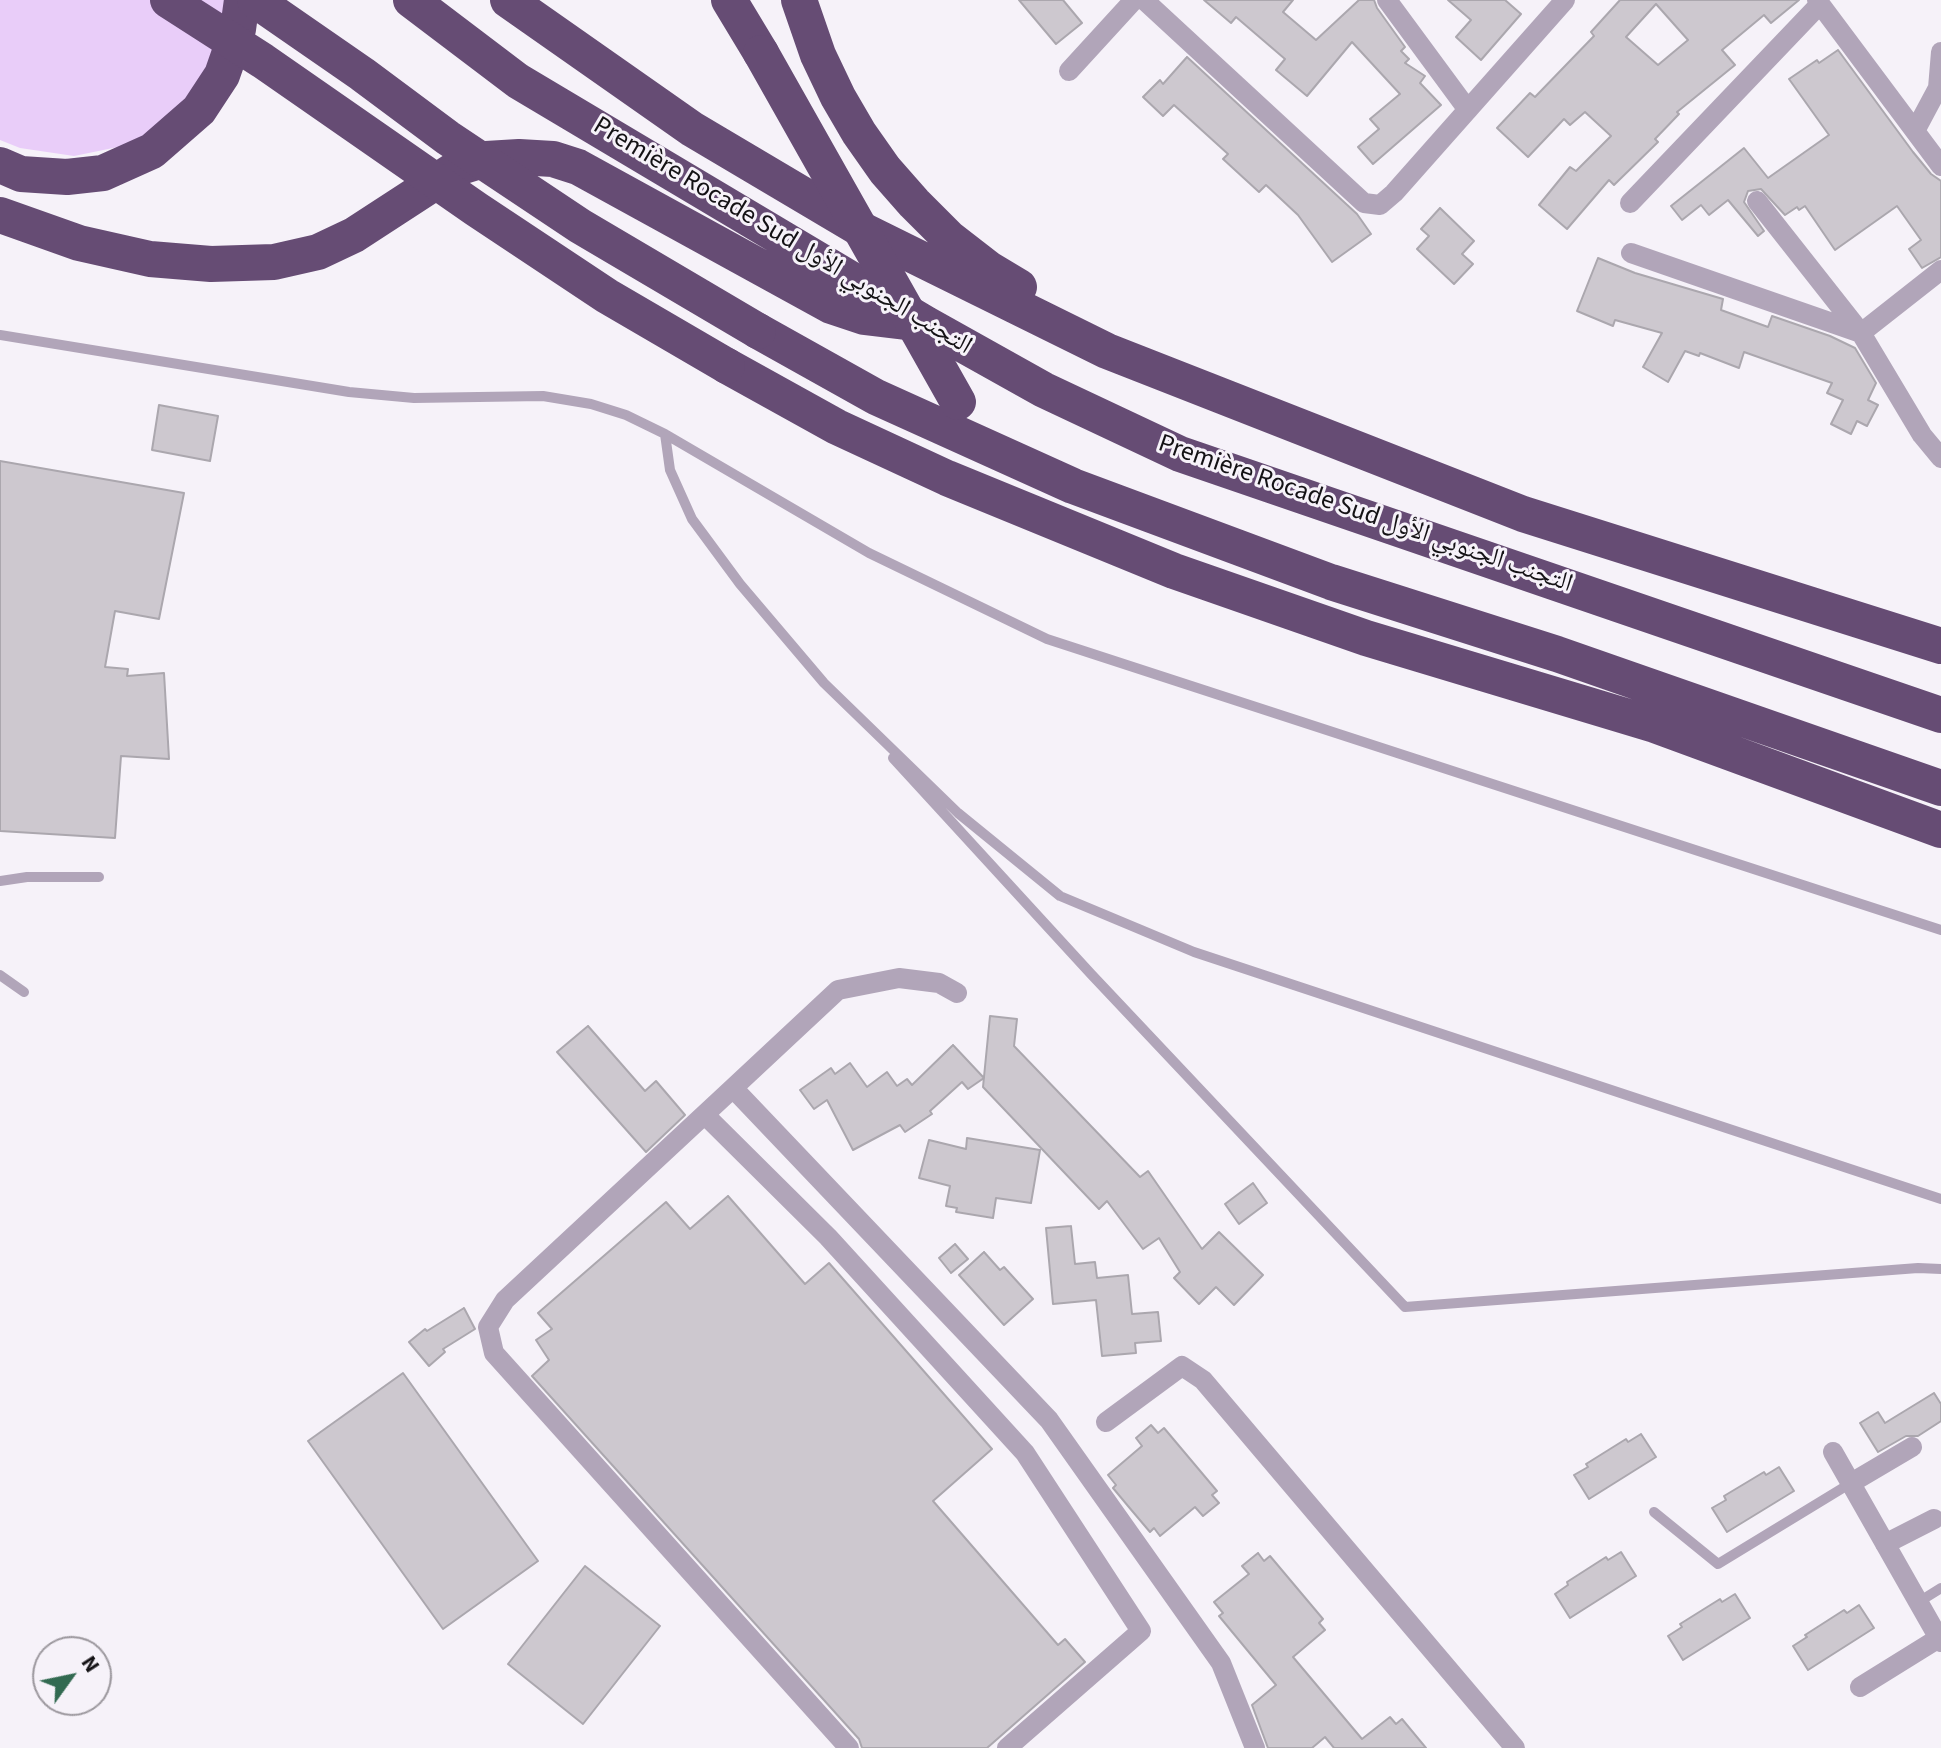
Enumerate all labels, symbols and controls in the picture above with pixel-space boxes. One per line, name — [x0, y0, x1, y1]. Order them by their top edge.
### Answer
street label: Première Rocade Sud التجنب الجنوبي الأول — [587, 111, 977, 363]
street label: Première Rocade Sud التجنب الجنوبي الأول — [1154, 429, 1576, 601]
north arrow — [32, 1636, 112, 1716]
text: N — [73, 1649, 108, 1679]

